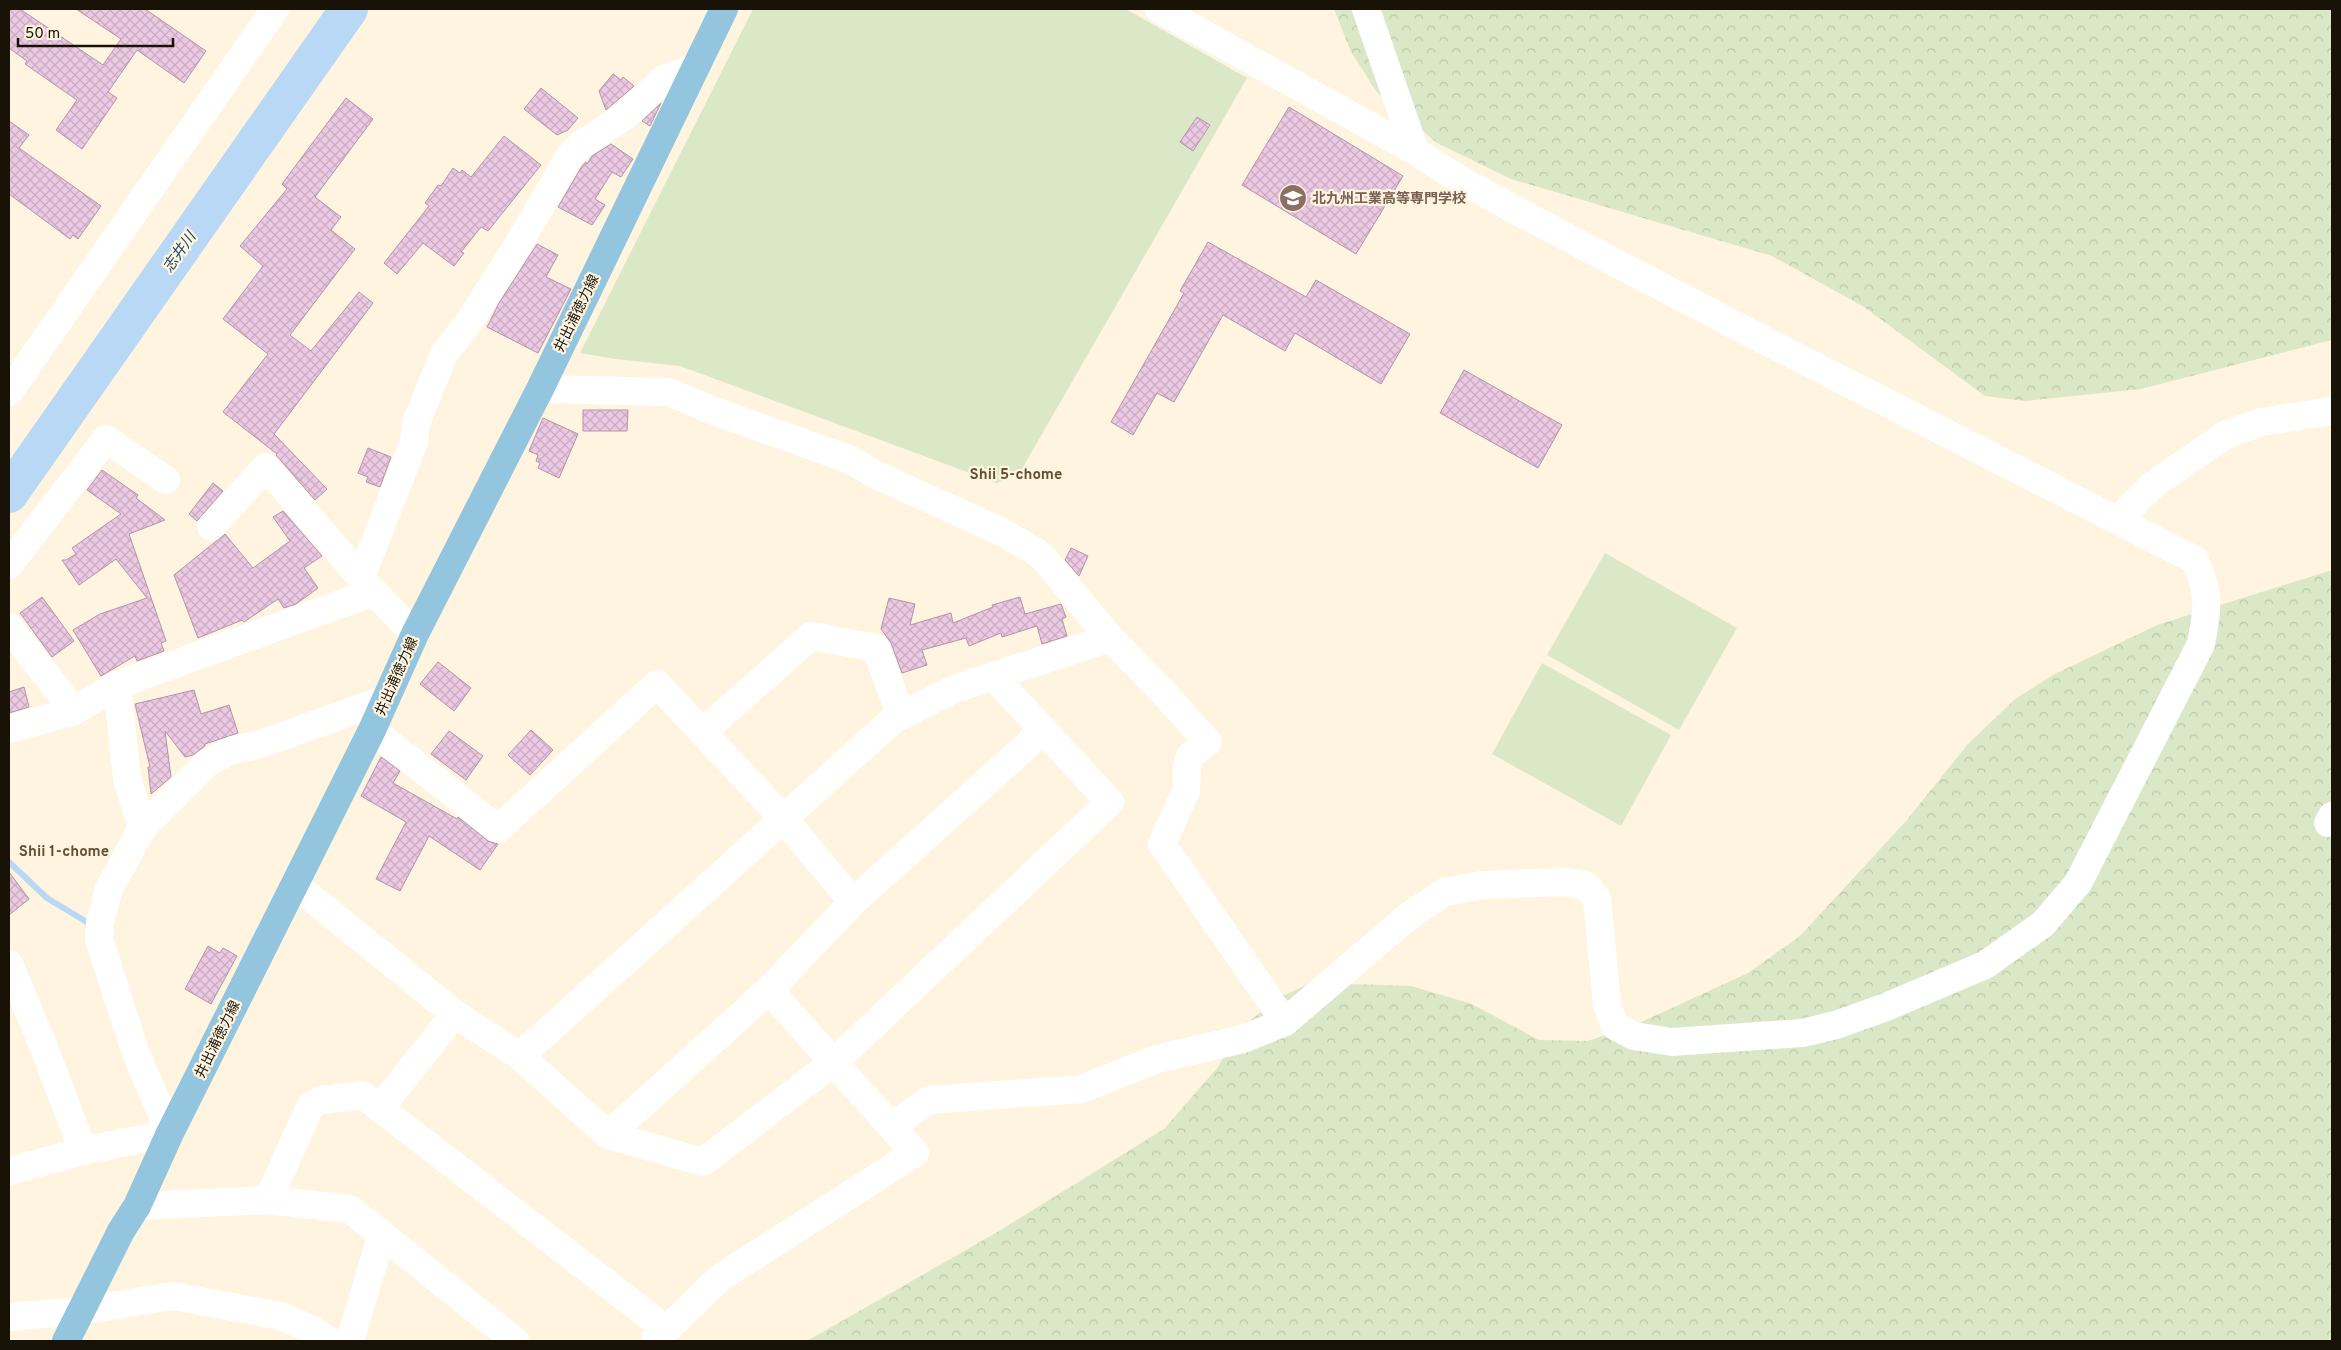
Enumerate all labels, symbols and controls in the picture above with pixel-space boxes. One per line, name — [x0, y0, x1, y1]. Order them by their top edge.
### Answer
scale bar — [18, 15, 172, 47]
text: 50 m — [25, 25, 60, 44]
school or university icon: 北九州工業高等専門学校 — [1278, 183, 1308, 213]
place label: 北九州工業高等専門学校 — [1312, 190, 1466, 208]
water label: 志井川 — [160, 227, 202, 277]
street label: 井出浦徳力線 — [550, 272, 603, 355]
district label: Shii 5-chome — [970, 466, 1062, 485]
street label: 井出浦徳力線 — [372, 634, 422, 718]
district label: Shii 1-chome — [19, 843, 109, 862]
street label: 井出浦徳力線 — [191, 998, 244, 1081]

